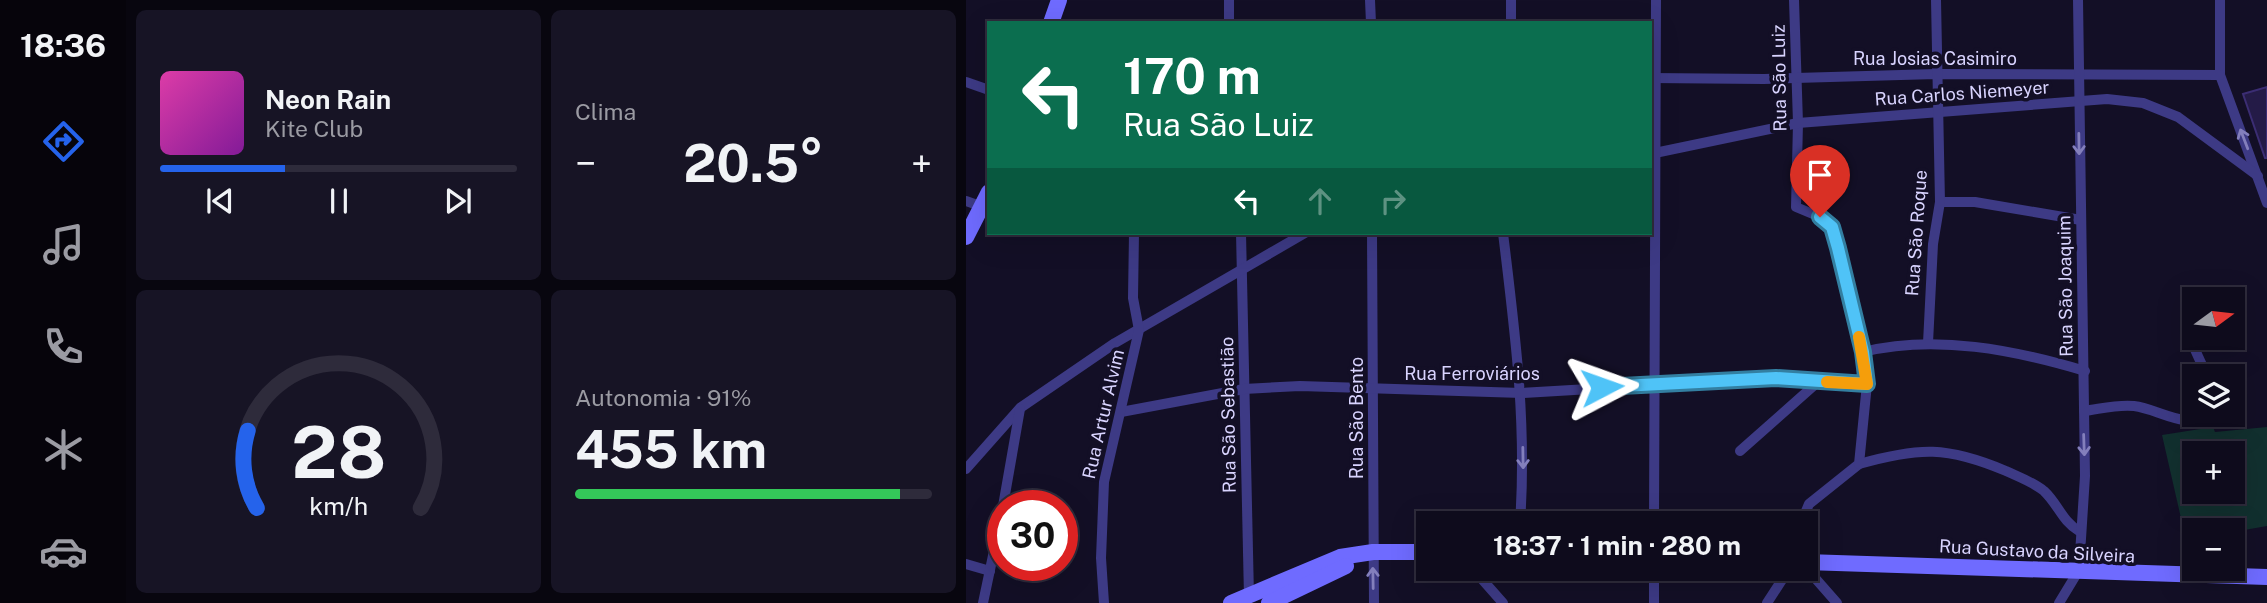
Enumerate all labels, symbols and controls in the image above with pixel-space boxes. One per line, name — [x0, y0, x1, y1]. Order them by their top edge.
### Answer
street label: Rua São Luiz — [1768, 24, 1790, 132]
text: 18:36 — [20, 27, 106, 64]
text: 170 m — [1123, 47, 1261, 105]
street label: Rua Josias Casimiro — [1853, 48, 2017, 69]
icon: left — [1008, 49, 1099, 140]
street label: Rua Carlos Niemeyer — [1874, 76, 2050, 110]
text: Neon Rain — [265, 84, 391, 115]
text: Clima — [575, 98, 636, 125]
text: Rua São Luiz — [1123, 106, 1314, 143]
text: Kite Club — [265, 115, 363, 142]
icon: directions — [39, 117, 88, 166]
one-way arrow — [2237, 129, 2250, 150]
one-way arrow — [2073, 132, 2086, 155]
text: 20.5° — [683, 133, 824, 194]
text: − — [575, 141, 596, 186]
text: + — [911, 141, 932, 186]
pin — [1790, 145, 1850, 217]
icon: arrive — [1801, 156, 1839, 194]
street label: Rua São Roque — [1901, 169, 1931, 297]
icon: previous — [201, 182, 239, 220]
icon: pause — [320, 182, 358, 220]
icon: next — [439, 182, 477, 220]
icon: left — [1228, 182, 1266, 220]
icon: ahead — [1301, 182, 1339, 220]
icon: right — [1374, 182, 1412, 220]
street label: Rua São Joaquim — [2053, 215, 2077, 357]
icon: music — [39, 220, 88, 269]
north arrow — [2182, 287, 2245, 350]
map controls — [2182, 287, 2245, 581]
icon: phone — [39, 322, 88, 371]
street label: Rua São Sebastião — [1216, 337, 1240, 493]
street label: Rua Artur Alvim — [1078, 347, 1128, 481]
position arrow — [1565, 350, 1639, 424]
street label: Rua São Bento — [1346, 357, 1367, 479]
street label: Rua Ferroviários — [1404, 363, 1540, 384]
button: layers — [2182, 364, 2245, 427]
text: Autonomia · 91% — [575, 384, 752, 411]
text: 28 — [291, 409, 386, 494]
text: 455 km — [575, 419, 767, 480]
icon: climate — [39, 425, 88, 474]
one-way arrow — [2078, 433, 2091, 456]
button: + — [2182, 441, 2245, 504]
one-way arrow — [1517, 446, 1530, 469]
text: km/h — [309, 490, 368, 520]
speed limit sign: 30 — [987, 490, 1078, 581]
button: − — [2182, 518, 2245, 581]
icon: car — [39, 527, 88, 576]
text: 18:37 · 1 min · 280 m — [1493, 530, 1741, 561]
street label: Rua Gustavo da Silveira — [1938, 535, 2136, 567]
one-way arrow — [1367, 566, 1380, 589]

